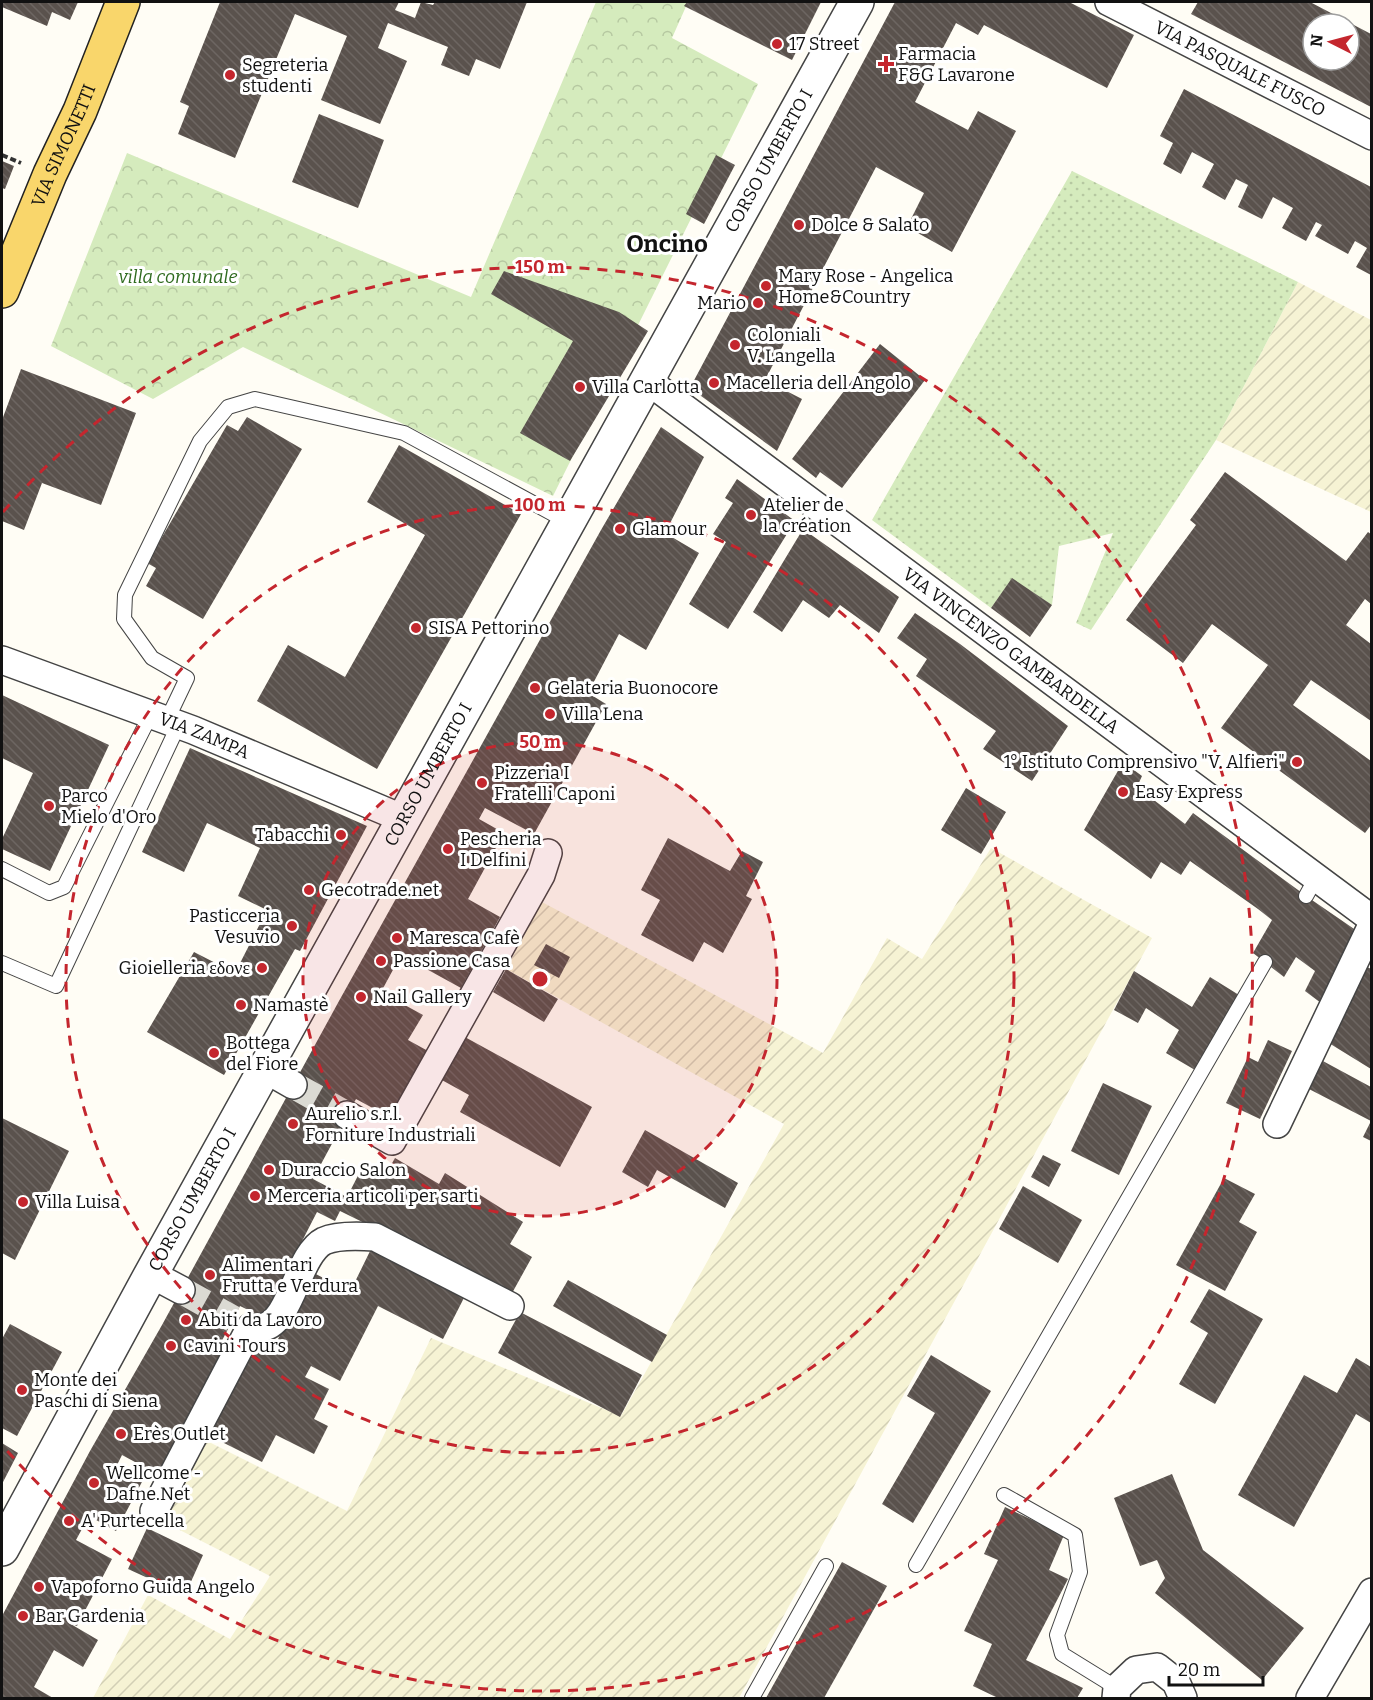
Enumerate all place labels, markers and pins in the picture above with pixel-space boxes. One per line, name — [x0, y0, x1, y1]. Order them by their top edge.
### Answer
place label: 17 Street — [789, 33, 860, 55]
marker: 17 Street — [770, 37, 784, 51]
place label: Farmacia F&G Lavarone — [898, 43, 1015, 86]
place label: Segreteria studenti — [242, 54, 329, 97]
marker: Farmacia F&G Lavarone — [879, 57, 893, 71]
marker: Segreteria studenti — [223, 68, 237, 82]
place label: Dolce & Salato — [811, 214, 929, 236]
marker: Dolce & Salato — [792, 218, 806, 232]
place label: Mary Rose - Angelica Home&Country — [778, 265, 954, 308]
marker: Mary Rose - Angelica Home&Country — [759, 279, 773, 293]
place label: Mario — [697, 292, 746, 314]
marker: Mario — [751, 296, 765, 310]
place label: Coloniali V. Langella — [747, 324, 836, 367]
marker: Coloniali V. Langella — [728, 338, 742, 352]
place label: Macelleria dell Angolo — [726, 372, 911, 394]
place label: Villa Carlotta — [592, 376, 700, 398]
marker: Macelleria dell Angolo — [707, 376, 721, 390]
marker: Villa Carlotta — [573, 380, 587, 394]
place label: Atelier de la création — [763, 494, 852, 537]
marker: Atelier de la création — [744, 508, 758, 522]
place label: Glamour — [632, 518, 707, 540]
marker: Glamour — [613, 522, 627, 536]
place label: SISA Pettorino — [428, 617, 549, 639]
marker: SISA Pettorino — [409, 621, 423, 635]
place label: Gelateria Buonocore — [547, 677, 718, 699]
marker: Gelateria Buonocore — [528, 681, 542, 695]
place label: Villa Lena — [562, 703, 644, 725]
marker: Villa Lena — [543, 707, 557, 721]
place label: 1° Istituto Comprensivo "V. Alfieri" — [1004, 751, 1285, 773]
marker: 1° Istituto Comprensivo "V. Alfieri" — [1290, 755, 1304, 769]
place label: Pizzeria I Fratelli Caponi — [494, 762, 615, 805]
marker: Pizzeria I Fratelli Caponi — [475, 776, 489, 790]
place label: Easy Express — [1135, 781, 1243, 803]
place label: Parco Mielo d'Oro — [61, 785, 156, 828]
marker: Easy Express — [1116, 785, 1130, 799]
marker: Parco Mielo d'Oro — [42, 799, 56, 813]
place label: Tabacchi — [255, 824, 329, 846]
marker: Tabacchi — [334, 828, 348, 842]
place label: Pescheria I Delfini — [460, 828, 542, 871]
marker: Pescheria I Delfini — [441, 842, 455, 856]
place label: Gecotrade.net — [321, 879, 440, 901]
marker: Gecotrade.net — [302, 883, 316, 897]
place label: Pasticceria Vesuvio — [189, 905, 280, 948]
marker: Pasticceria Vesuvio — [285, 919, 299, 933]
place label: Maresca Cafè — [409, 927, 520, 949]
marker: Maresca Cafè — [390, 931, 404, 945]
place label: Passione Casa — [393, 950, 511, 972]
marker: Passione Casa — [374, 954, 388, 968]
place label: Gioielleria εδονε — [119, 957, 250, 979]
marker: Gioielleria εδονε — [255, 961, 269, 975]
centre of rings — [530, 969, 550, 989]
place label: Nail Gallery — [373, 986, 472, 1008]
marker: Nail Gallery — [354, 990, 368, 1004]
place label: Namastè — [253, 994, 329, 1016]
marker: Namastè — [234, 998, 248, 1012]
place label: Bottega del Fiore — [226, 1032, 298, 1075]
marker: Bottega del Fiore — [207, 1046, 221, 1060]
place label: Aurelio s.r.l. Forniture Industriali — [305, 1103, 476, 1146]
marker: Aurelio s.r.l. Forniture Industriali — [286, 1117, 300, 1131]
place label: Duraccio Salon — [281, 1159, 407, 1181]
marker: Duraccio Salon — [262, 1163, 276, 1177]
place label: Merceria articoli per sarti — [267, 1185, 479, 1207]
marker: Merceria articoli per sarti — [248, 1189, 262, 1203]
place label: Villa Luisa — [35, 1191, 120, 1213]
marker: Villa Luisa — [16, 1195, 30, 1209]
place label: Alimentari Frutta e Verdura — [222, 1254, 358, 1297]
marker: Alimentari Frutta e Verdura — [203, 1268, 217, 1282]
place label: Abiti da Lavoro — [198, 1309, 322, 1331]
marker: Abiti da Lavoro — [179, 1313, 193, 1327]
place label: Cavini Tours — [183, 1335, 286, 1357]
marker: Cavini Tours — [164, 1339, 178, 1353]
place label: Monte dei Paschi di Siena — [34, 1369, 158, 1412]
marker: Monte dei Paschi di Siena — [15, 1383, 29, 1397]
place label: Erès Outlet — [133, 1423, 226, 1445]
marker: Erès Outlet — [114, 1427, 128, 1441]
place label: Wellcome - Dafne.Net — [106, 1462, 201, 1505]
marker: Wellcome - Dafne.Net — [87, 1476, 101, 1490]
place label: A' Purtecella — [81, 1510, 184, 1532]
marker: A' Purtecella — [62, 1514, 76, 1528]
place label: Vapoforno Guida Angelo — [51, 1576, 255, 1598]
marker: Vapoforno Guida Angelo — [32, 1580, 46, 1594]
place label: Bar Gardenia — [35, 1605, 145, 1627]
marker: Bar Gardenia — [16, 1609, 30, 1623]

